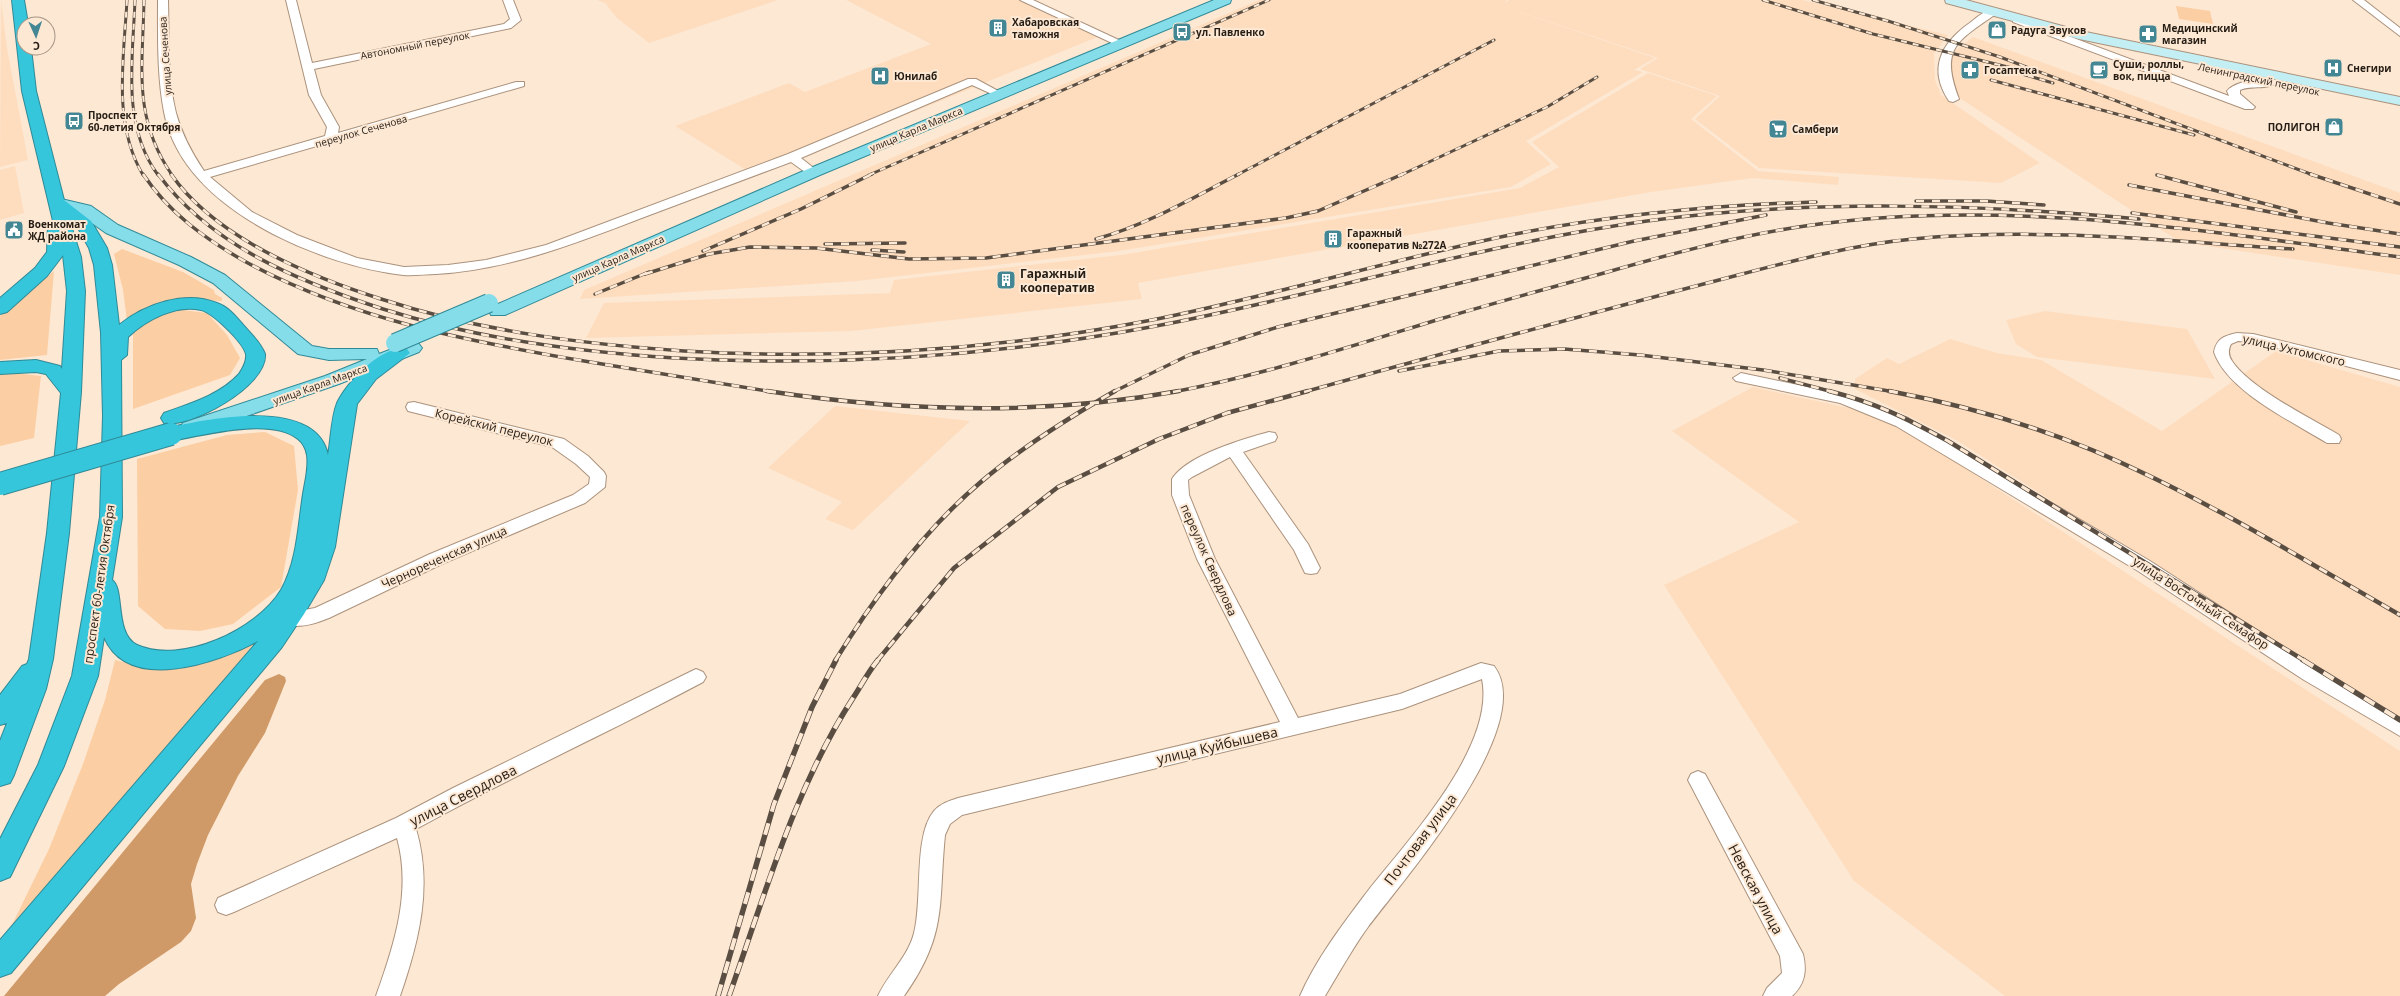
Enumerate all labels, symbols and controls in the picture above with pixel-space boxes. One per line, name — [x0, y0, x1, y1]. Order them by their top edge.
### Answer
place label: Хабаровская таможня — [1012, 15, 1079, 41]
north arrow — [16, 16, 56, 56]
street label: улица Сеченова — [155, 16, 175, 96]
building icon: Хабаровская таможня — [987, 17, 1009, 39]
shop icon: Радуга Звуков — [1986, 19, 2008, 41]
bus stop icon: ул. Павленко — [1171, 21, 1193, 43]
place label: Медицинский магазин — [2162, 21, 2238, 47]
place label: Радуга Звуков — [2011, 23, 2086, 37]
pharmacy icon: Медицинский магазин — [2137, 23, 2159, 45]
place label: ул. Павленко — [1196, 25, 1265, 39]
street label: Автономный переулок — [359, 27, 472, 62]
text: С — [33, 39, 40, 54]
place label: Суши, роллы, вок, пицца — [2113, 57, 2184, 83]
hospital icon: Снегири — [2322, 57, 2344, 79]
pharmacy icon: Госаптека — [1959, 59, 1981, 81]
cafe icon: Суши, роллы, вок, пицца — [2088, 59, 2110, 81]
street label: Ленинградский переулок — [2197, 59, 2322, 99]
place label: Снегири — [2347, 61, 2391, 75]
place label: Госаптека — [1984, 63, 2037, 77]
hospital icon: Юнилаб — [869, 65, 891, 87]
place label: Юнилаб — [894, 69, 937, 83]
street label: улица Карла Маркса — [868, 103, 964, 155]
place label: Проспект 60-летия Октября — [88, 108, 180, 134]
bus stop icon: Проспект 60-летия Октября — [63, 110, 85, 132]
street label: переулок Сеченова — [313, 111, 409, 151]
shop icon: ПОЛИГОН — [2323, 116, 2345, 138]
supermarket icon: Самбери — [1767, 118, 1789, 140]
place label: ПОЛИГОН — [2268, 120, 2320, 134]
place label: Самбери — [1792, 122, 1839, 136]
place label: Военкомат ЖД района — [28, 217, 86, 243]
public building icon: Военкомат ЖД района — [3, 219, 25, 241]
place label: Гаражный кооператив №272А — [1347, 226, 1446, 252]
building icon: Гаражный кооператив №272А — [1322, 228, 1344, 250]
street label: улица Карла Маркса — [570, 231, 666, 285]
place label: Гаражный кооператив — [1020, 265, 1095, 296]
building icon: Гаражный кооператив — [995, 269, 1017, 291]
street label: улица Ухтомского — [2241, 330, 2347, 370]
street label: улица Карла Маркса — [271, 360, 369, 408]
street label: Корейский переулок — [433, 404, 556, 450]
street label: переулок Свердлова — [1177, 501, 1241, 619]
street label: проспект 60-летия Октября — [79, 504, 119, 664]
street label: Чернореченская улица — [378, 522, 510, 592]
street label: улица Восточный Семафор — [2130, 553, 2272, 653]
street label: улица Куйбышева — [1155, 722, 1279, 768]
street label: улица Свердлова — [406, 760, 520, 830]
street label: Почтовая улица — [1379, 789, 1461, 889]
street label: Невская улица — [1724, 840, 1788, 938]

